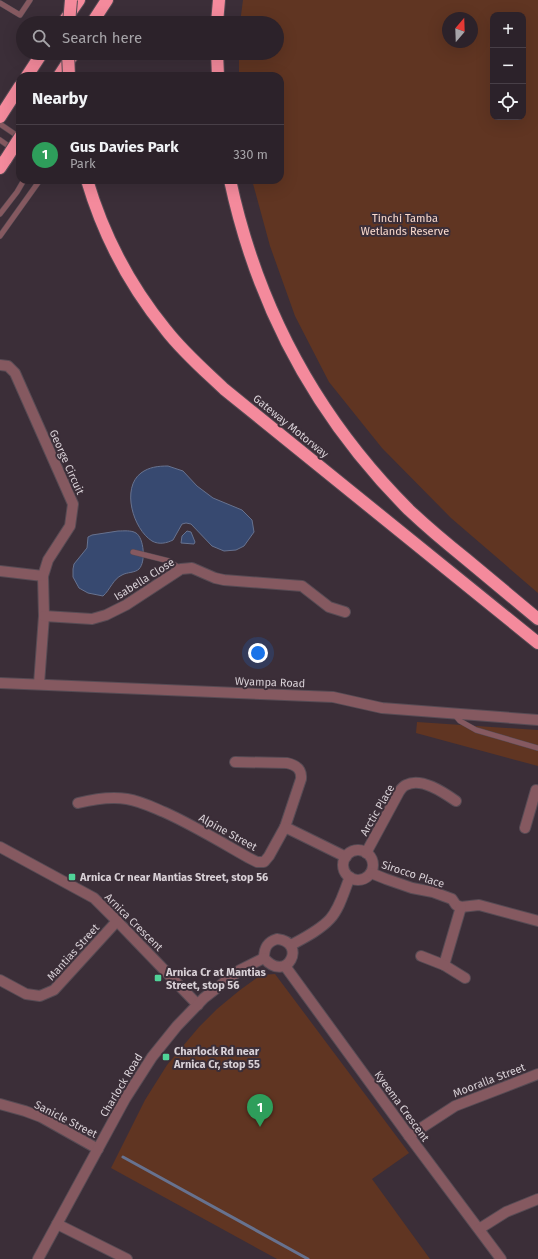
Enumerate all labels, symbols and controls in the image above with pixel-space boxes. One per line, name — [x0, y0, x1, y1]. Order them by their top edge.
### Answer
north arrow — [442, 12, 478, 48]
map controls — [490, 12, 526, 120]
button: + — [490, 12, 526, 48]
search box — [16, 16, 284, 60]
icon: search — [30, 27, 52, 49]
text: Search here — [62, 29, 142, 47]
button: − — [490, 48, 526, 84]
button: locate — [490, 84, 526, 120]
text: Nearby — [32, 88, 87, 109]
text: Gus Davies Park — [70, 138, 178, 156]
text: 1 — [42, 147, 48, 162]
text: 330 m — [233, 147, 268, 162]
text: Park — [70, 156, 96, 171]
park label: Tinchi Tamba Wetlands Reserve — [361, 212, 449, 238]
street label: Gateway Motorway — [250, 392, 331, 461]
street label: George Circuit — [46, 428, 87, 497]
street label: Isabella Close — [112, 556, 177, 603]
your location — [248, 643, 268, 663]
street label: Wyampa Road — [235, 675, 305, 690]
street label: Arctic Place — [358, 782, 397, 838]
street label: Alpine Street — [196, 811, 259, 854]
street label: Sirocco Place — [380, 858, 446, 891]
place label: Arnica Cr near Mantias Street, stop 56 — [79, 871, 268, 884]
marker: Arnica Cr near Mantias Street, stop 56 — [67, 872, 77, 882]
street label: Arnica Crescent — [102, 891, 165, 954]
street label: Mantias Street — [45, 921, 102, 983]
place label: Arnica Cr at Mantias Street, stop 56 — [165, 966, 267, 992]
marker: Arnica Cr at Mantias Street, stop 56 — [153, 973, 163, 983]
place label: Charlock Rd near Arnica Cr, stop 55 — [173, 1045, 260, 1071]
street label: Charlock Road — [97, 1051, 145, 1119]
marker: Charlock Rd near Arnica Cr, stop 55 — [161, 1052, 171, 1062]
street label: Mooralla Street — [451, 1061, 527, 1100]
street label: Kyeema Crescent — [371, 1068, 432, 1144]
pin: 1 — [247, 1094, 273, 1127]
street label: Sanicle Street — [32, 1098, 99, 1141]

